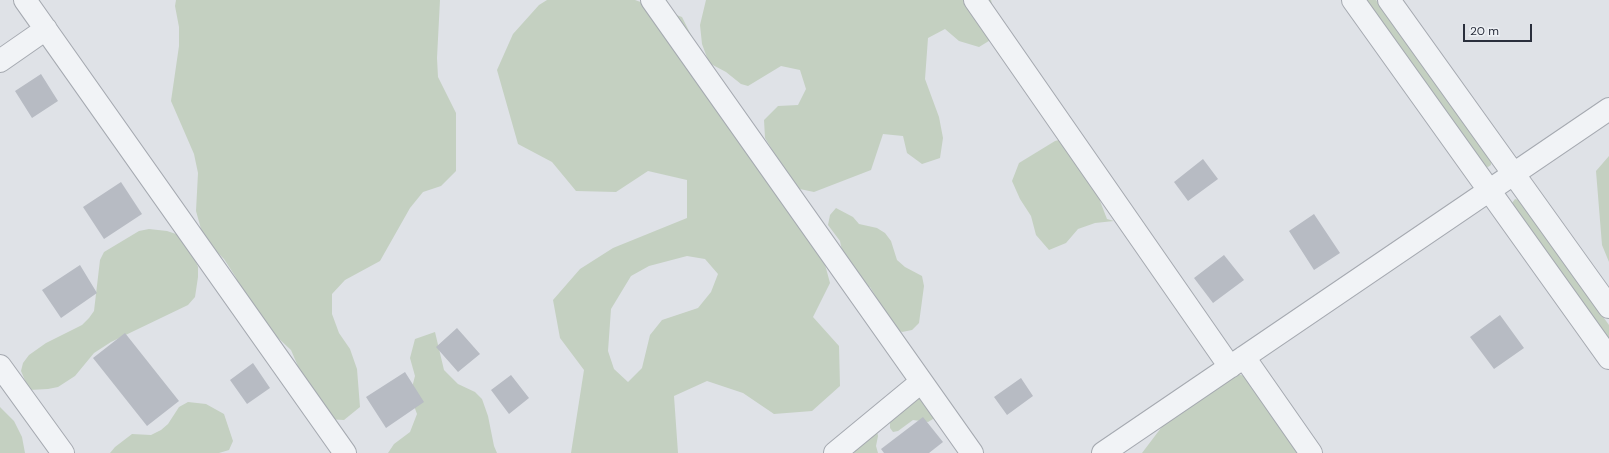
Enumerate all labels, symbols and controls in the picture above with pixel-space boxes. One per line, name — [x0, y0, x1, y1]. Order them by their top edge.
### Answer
scale bar — [1465, 16, 1534, 42]
text: 20 m — [1470, 23, 1499, 39]

